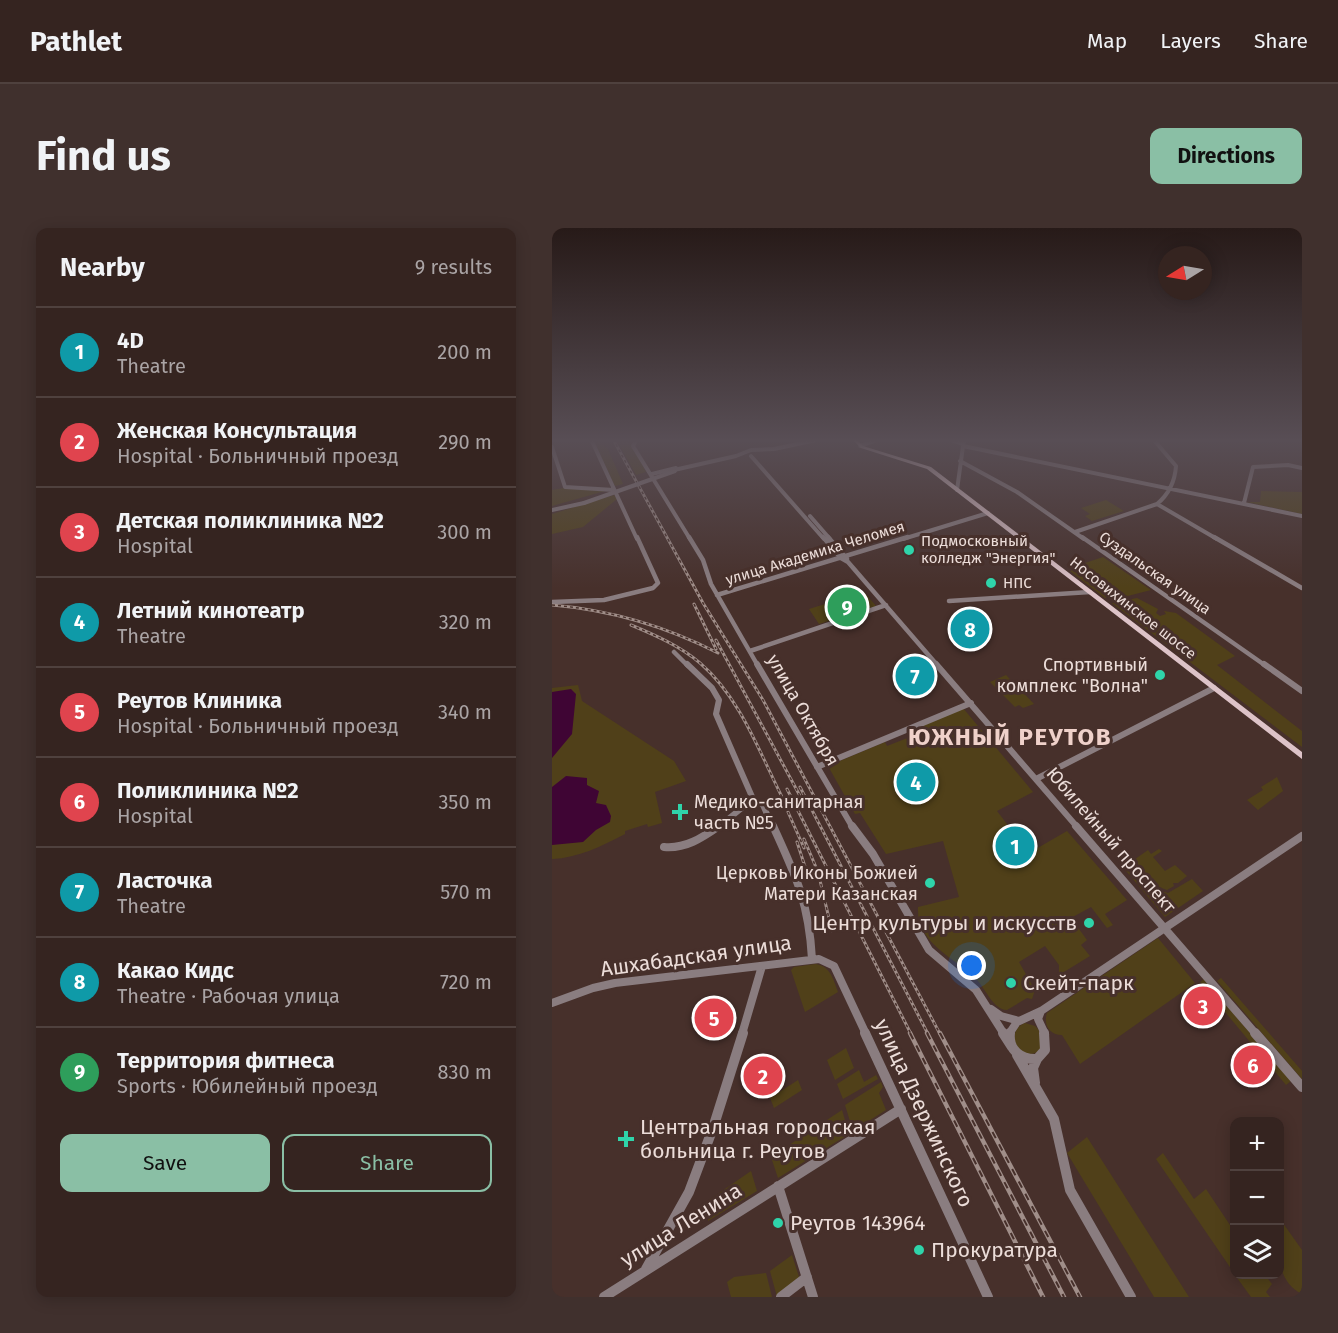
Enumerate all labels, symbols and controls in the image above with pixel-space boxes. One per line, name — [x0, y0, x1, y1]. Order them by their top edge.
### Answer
text: Pathlet — [30, 25, 122, 58]
text: Map — [1087, 28, 1127, 54]
text: Layers — [1160, 28, 1221, 54]
text: Share — [1254, 28, 1308, 54]
button: Directions — [1150, 128, 1302, 184]
text: Find us — [36, 131, 171, 181]
north arrow — [1158, 246, 1212, 300]
text: Nearby — [60, 252, 145, 283]
text: 9 results — [415, 255, 492, 279]
text: 4D — [117, 327, 144, 354]
text: 1 — [75, 340, 84, 364]
text: 200 m — [437, 340, 492, 364]
text: Theatre — [117, 354, 186, 378]
text: Женская Консультация — [117, 417, 357, 444]
text: 2 — [74, 430, 85, 454]
text: 290 m — [438, 430, 492, 454]
text: Hospital · Больничный проезд — [117, 444, 399, 468]
text: Детская поликлиника №2 — [117, 507, 384, 534]
street label: улица Академика Челомея — [723, 517, 907, 589]
text: 3 — [74, 520, 85, 544]
text: 300 m — [437, 520, 492, 544]
street label: Суздальская улица — [1096, 528, 1214, 618]
place label: Подмосковный колледж "Энергия" — [921, 532, 1055, 567]
text: Hospital — [117, 534, 193, 558]
marker: Подмосковный колледж "Энергия" — [902, 543, 916, 557]
street label: Носовихинское шоссе — [1066, 553, 1200, 663]
place label: НПС — [1003, 574, 1032, 592]
marker: НПС — [984, 576, 998, 590]
pin: 9 — [828, 584, 866, 629]
text: Летний кинотеатр — [117, 597, 305, 624]
pin: 8 — [950, 606, 990, 652]
text: 4 — [74, 610, 85, 634]
text: 320 m — [439, 610, 492, 634]
text: Theatre — [117, 624, 186, 648]
street label: улица Октября — [762, 650, 844, 770]
pin: 7 — [896, 654, 934, 698]
place label: Спортивный комплекс "Волна" — [997, 654, 1148, 697]
marker: Спортивный комплекс "Волна" — [1153, 668, 1167, 682]
text: Реутов Клиника — [117, 687, 282, 714]
text: 5 — [74, 700, 85, 724]
text: 340 m — [438, 700, 492, 724]
text: Hospital · Больничный проезд — [117, 714, 399, 738]
district label: ЮЖНЫЙ РЕУТОВ — [908, 722, 1112, 751]
pin: 4 — [896, 760, 936, 804]
street label: Юбилейный проспект — [1042, 763, 1181, 918]
text: Поликлиника №2 — [117, 777, 299, 804]
text: 6 — [74, 790, 85, 814]
text: 350 m — [438, 790, 492, 814]
place label: Медико-санитарная часть №5 — [694, 791, 863, 834]
marker: Медико-санитарная часть №5 — [671, 803, 689, 821]
text: Hospital — [117, 804, 193, 828]
pin: 1 — [996, 824, 1034, 868]
place label: Церковь Иконы Божией Матери Казанская — [716, 862, 918, 905]
text: Ласточка — [117, 867, 213, 894]
marker: Церковь Иконы Божией Матери Казанская — [923, 876, 937, 890]
text: 7 — [75, 880, 84, 904]
text: 570 m — [440, 880, 492, 904]
text: Theatre — [117, 894, 186, 918]
place label: Центр культуры и искусств — [812, 910, 1077, 936]
marker: Центр культуры и искусств — [1082, 916, 1096, 930]
street label: Ашхабадская улица — [599, 930, 793, 982]
your location — [957, 951, 986, 980]
text: Какао Кидс — [117, 957, 234, 984]
text: 8 — [74, 970, 85, 994]
text: 720 m — [440, 970, 492, 994]
place label: Скейт-парк — [1023, 970, 1134, 996]
marker: Скейт-парк — [1004, 976, 1018, 990]
text: Theatre · Рабочая улица — [117, 984, 340, 1008]
pin: 3 — [1184, 984, 1222, 1028]
pin: 5 — [694, 996, 734, 1040]
street label: улица Дзержинского — [869, 1015, 979, 1211]
pin: 6 — [1234, 1042, 1272, 1088]
text: Территория фитнеса — [117, 1047, 335, 1074]
pin: 2 — [744, 1054, 782, 1098]
text: 9 — [74, 1060, 85, 1084]
text: 830 m — [437, 1060, 492, 1084]
text: Sports · Юбилейный проезд — [117, 1074, 378, 1098]
place label: Центральная городская больница г. Реутов — [640, 1114, 876, 1164]
map controls — [1230, 1117, 1284, 1279]
button: + — [1230, 1117, 1284, 1171]
marker: Центральная городская больница г. Реутов — [617, 1130, 635, 1148]
button: Save — [60, 1134, 270, 1192]
button: Share — [282, 1134, 492, 1192]
button: − — [1230, 1171, 1284, 1225]
street label: улица Ленина — [615, 1177, 747, 1273]
place label: Реутов 143964 — [790, 1210, 925, 1236]
marker: Реутов 143964 — [771, 1216, 785, 1230]
button: layers — [1230, 1225, 1284, 1279]
place label: Прокуратура — [931, 1237, 1058, 1263]
marker: Прокуратура — [912, 1243, 926, 1257]

